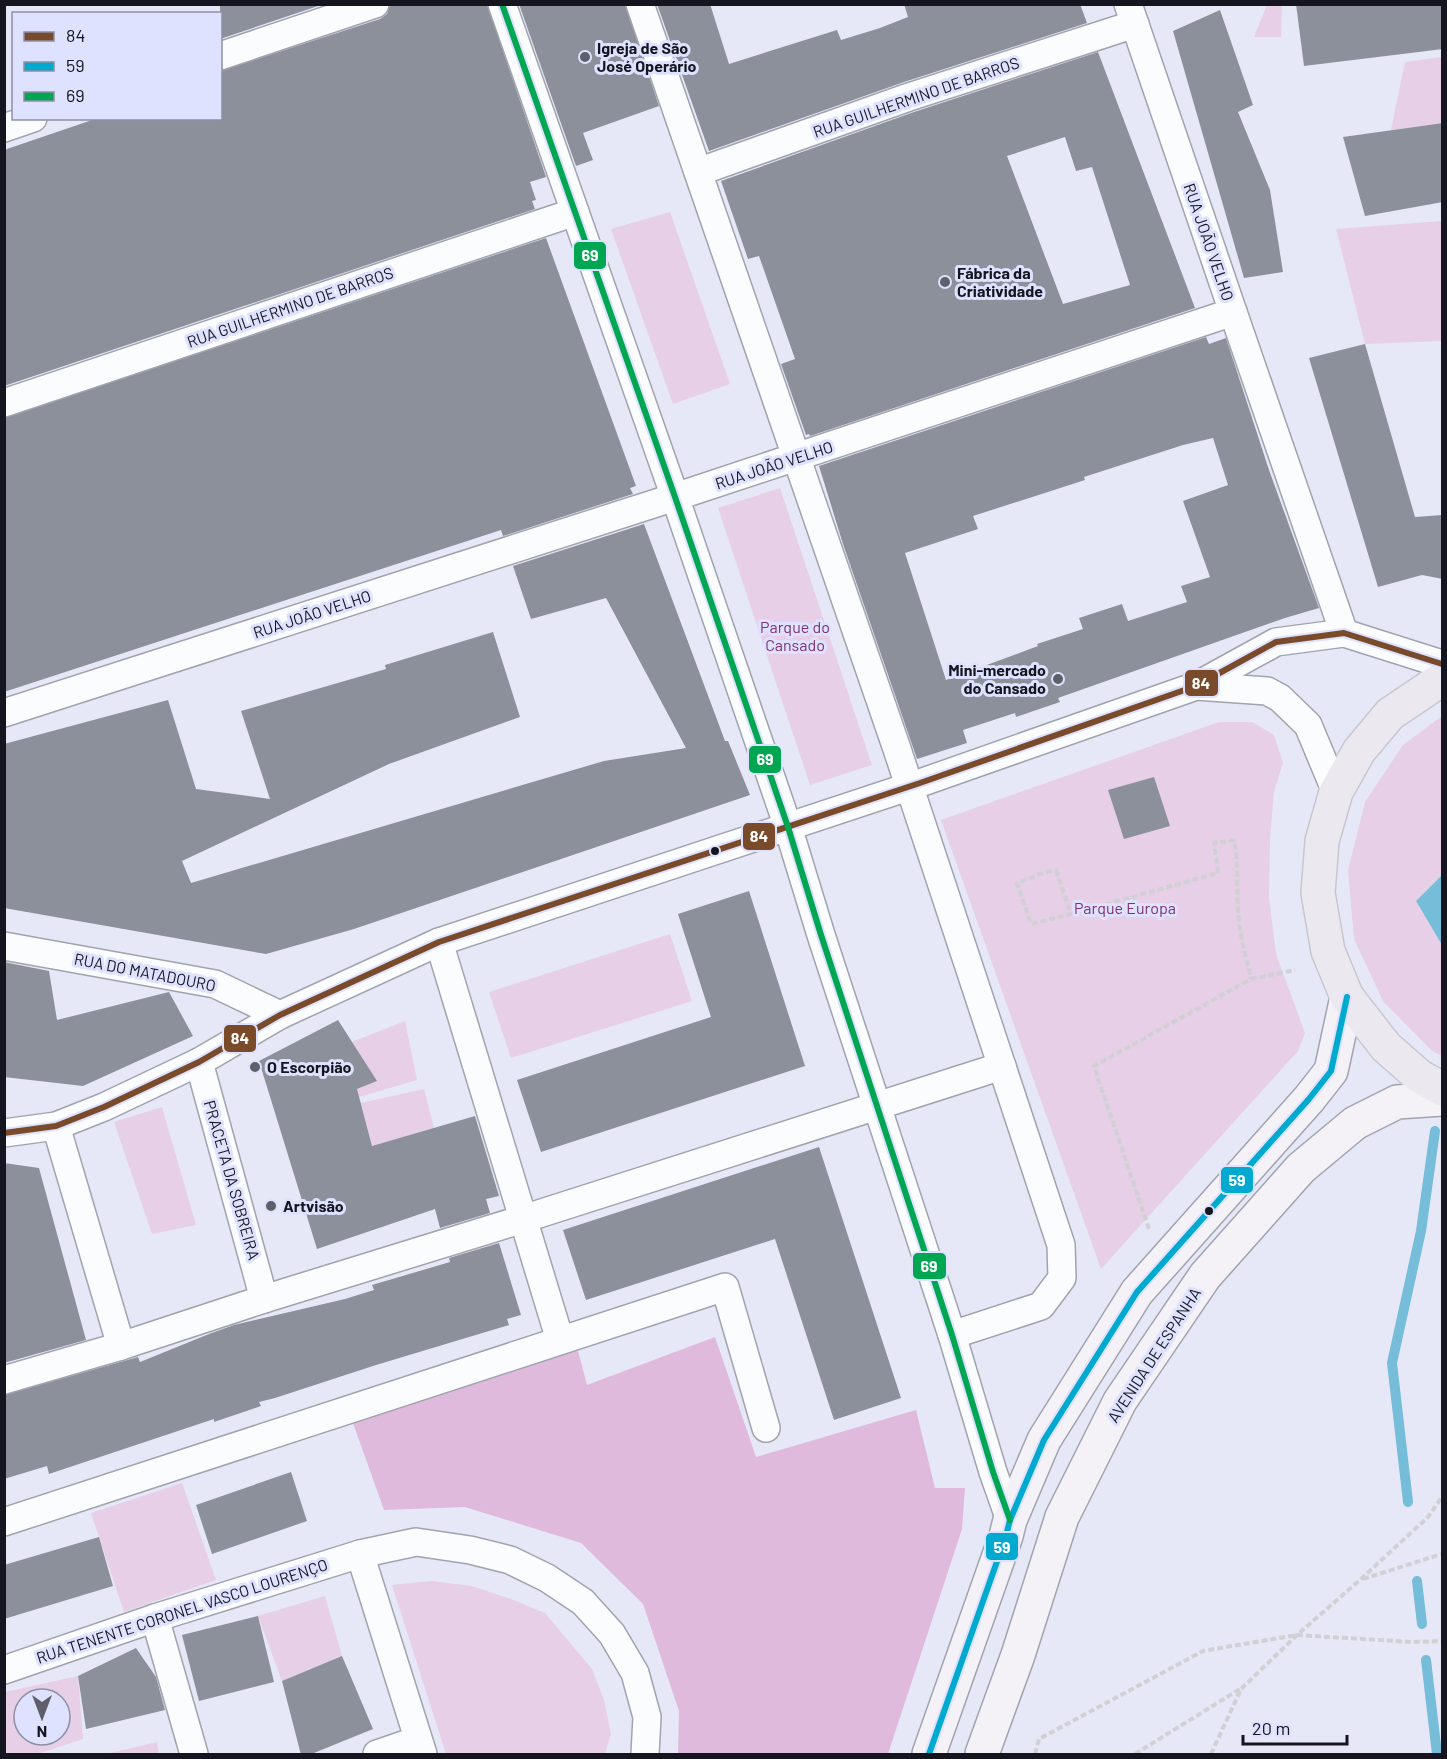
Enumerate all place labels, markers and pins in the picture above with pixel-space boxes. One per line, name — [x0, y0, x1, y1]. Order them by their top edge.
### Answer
place label: Igreja de São José Operário — [597, 38, 697, 75]
marker: Igreja de São José Operário — [578, 50, 592, 64]
place label: Fábrica da Criatividade — [957, 263, 1043, 300]
marker: Fábrica da Criatividade — [938, 275, 952, 289]
place label: Mini-mercado do Cansado — [948, 660, 1046, 697]
marker: Mini-mercado do Cansado — [1051, 672, 1065, 686]
unlabelled marker — [709, 845, 721, 857]
place label: O Escorpião — [267, 1057, 352, 1076]
marker: O Escorpião — [248, 1060, 262, 1074]
place label: Artvisão — [283, 1196, 344, 1215]
marker: Artvisão — [264, 1199, 278, 1213]
unlabelled marker — [1203, 1205, 1215, 1217]

